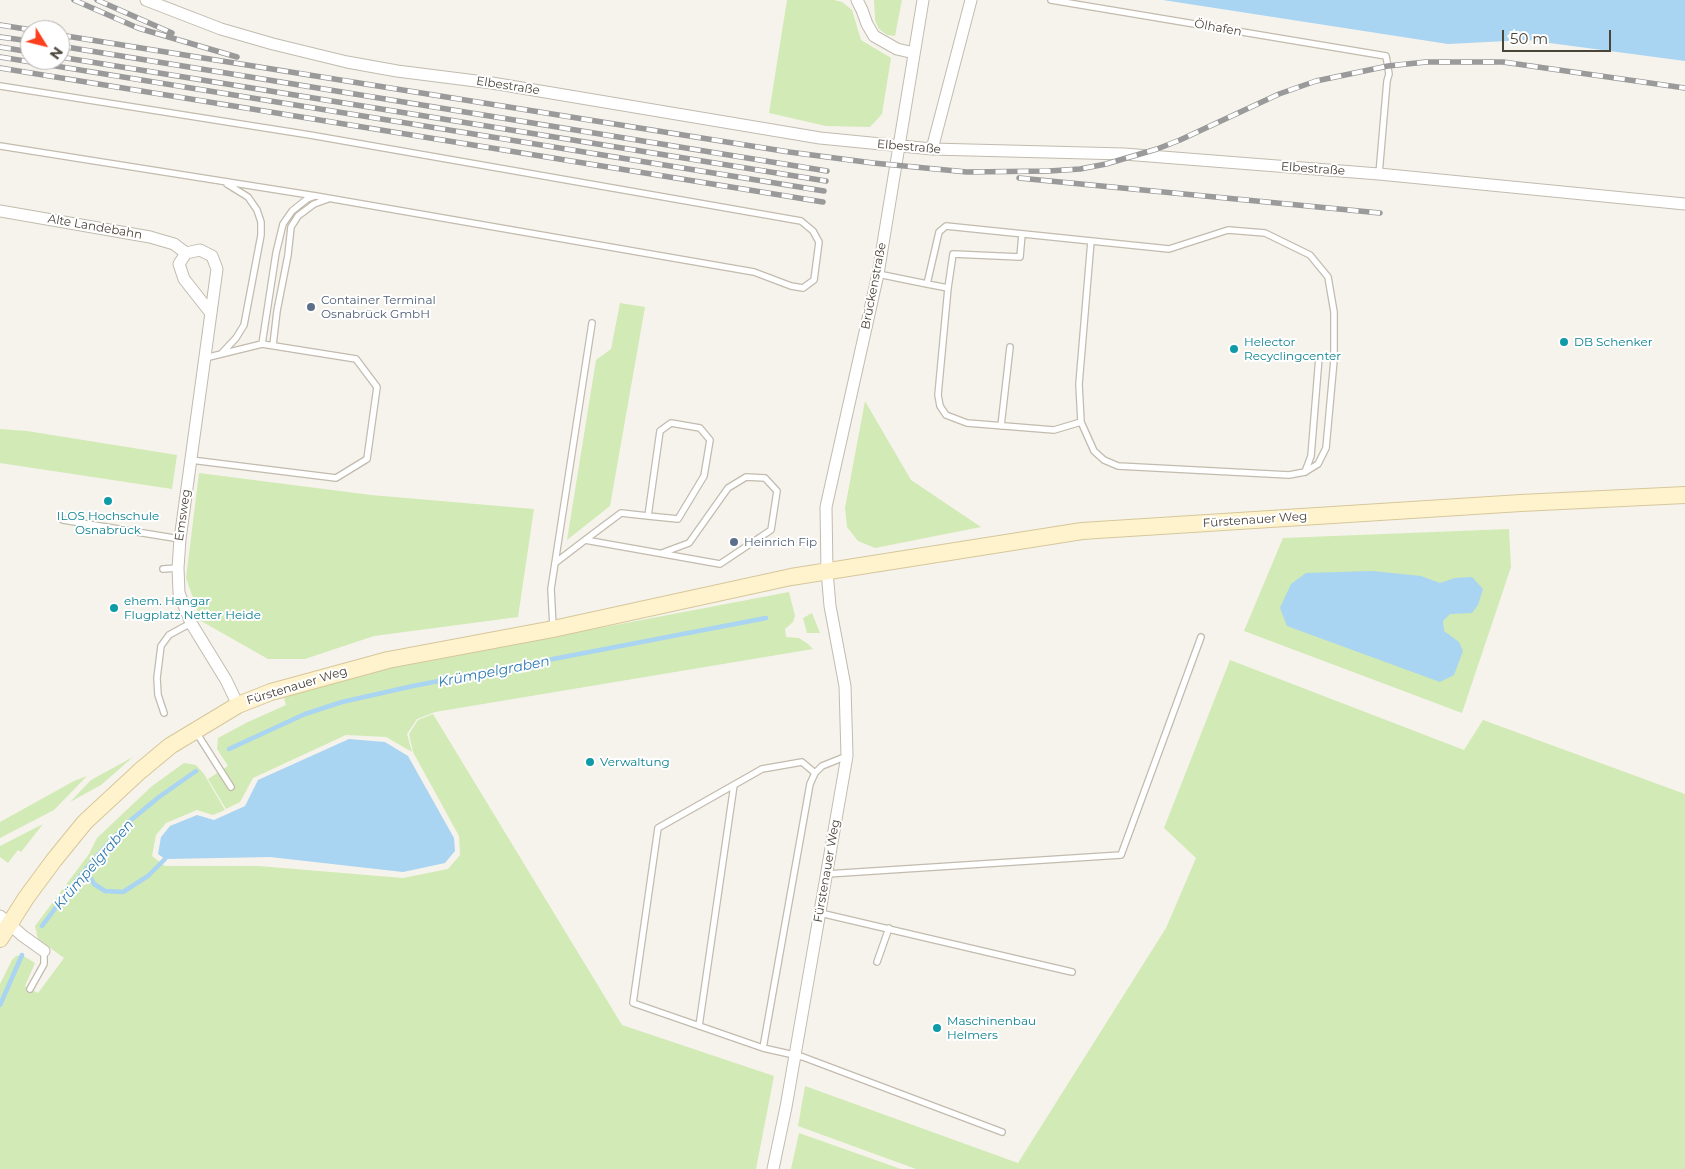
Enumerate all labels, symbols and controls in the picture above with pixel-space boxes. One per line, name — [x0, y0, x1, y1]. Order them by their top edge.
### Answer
street label: Ölhafen — [1193, 17, 1243, 39]
north arrow — [20, 20, 70, 70]
scale bar — [1505, 20, 1614, 52]
text: 50 m — [1510, 29, 1548, 48]
text: N — [46, 43, 67, 63]
street label: Elbestraße — [475, 74, 541, 98]
street label: Elbestraße — [876, 137, 942, 157]
street label: Elbestraße — [1281, 160, 1345, 178]
street label: Alte Landebahn — [47, 212, 143, 242]
street label: Brückenstraße — [859, 241, 889, 331]
place label: Container Terminal Osnabrück GmbH — [321, 293, 436, 321]
marker: Container Terminal Osnabrück GmbH — [305, 301, 317, 313]
place label: Helector Recyclingcenter — [1244, 335, 1341, 363]
place label: DB Schenker — [1574, 335, 1653, 349]
marker: DB Schenker — [1558, 336, 1570, 348]
marker: Helector Recyclingcenter — [1228, 343, 1240, 355]
street label: Emsweg — [172, 488, 194, 542]
marker: ILOS Hochschule Osnabrück — [102, 495, 114, 507]
place label: ILOS Hochschule Osnabrück — [57, 509, 159, 537]
street label: Fürstenauer Weg — [1202, 509, 1308, 531]
place label: Heinrich Fip — [744, 535, 817, 549]
marker: Heinrich Fip — [728, 536, 740, 548]
place label: ehem. Hangar Flugplatz Netter Heide — [124, 594, 261, 622]
marker: ehem. Hangar Flugplatz Netter Heide — [108, 602, 120, 614]
water label: Krümpelgraben — [437, 653, 551, 691]
street label: Fürstenauer Weg — [245, 664, 349, 708]
place label: Verwaltung — [600, 755, 670, 769]
marker: Verwaltung — [584, 756, 596, 768]
water label: Krümpelgraben — [50, 817, 138, 913]
street label: Fürstenauer Weg — [811, 818, 843, 924]
place label: Maschinenbau Helmers — [947, 1014, 1036, 1042]
marker: Maschinenbau Helmers — [931, 1022, 943, 1034]

